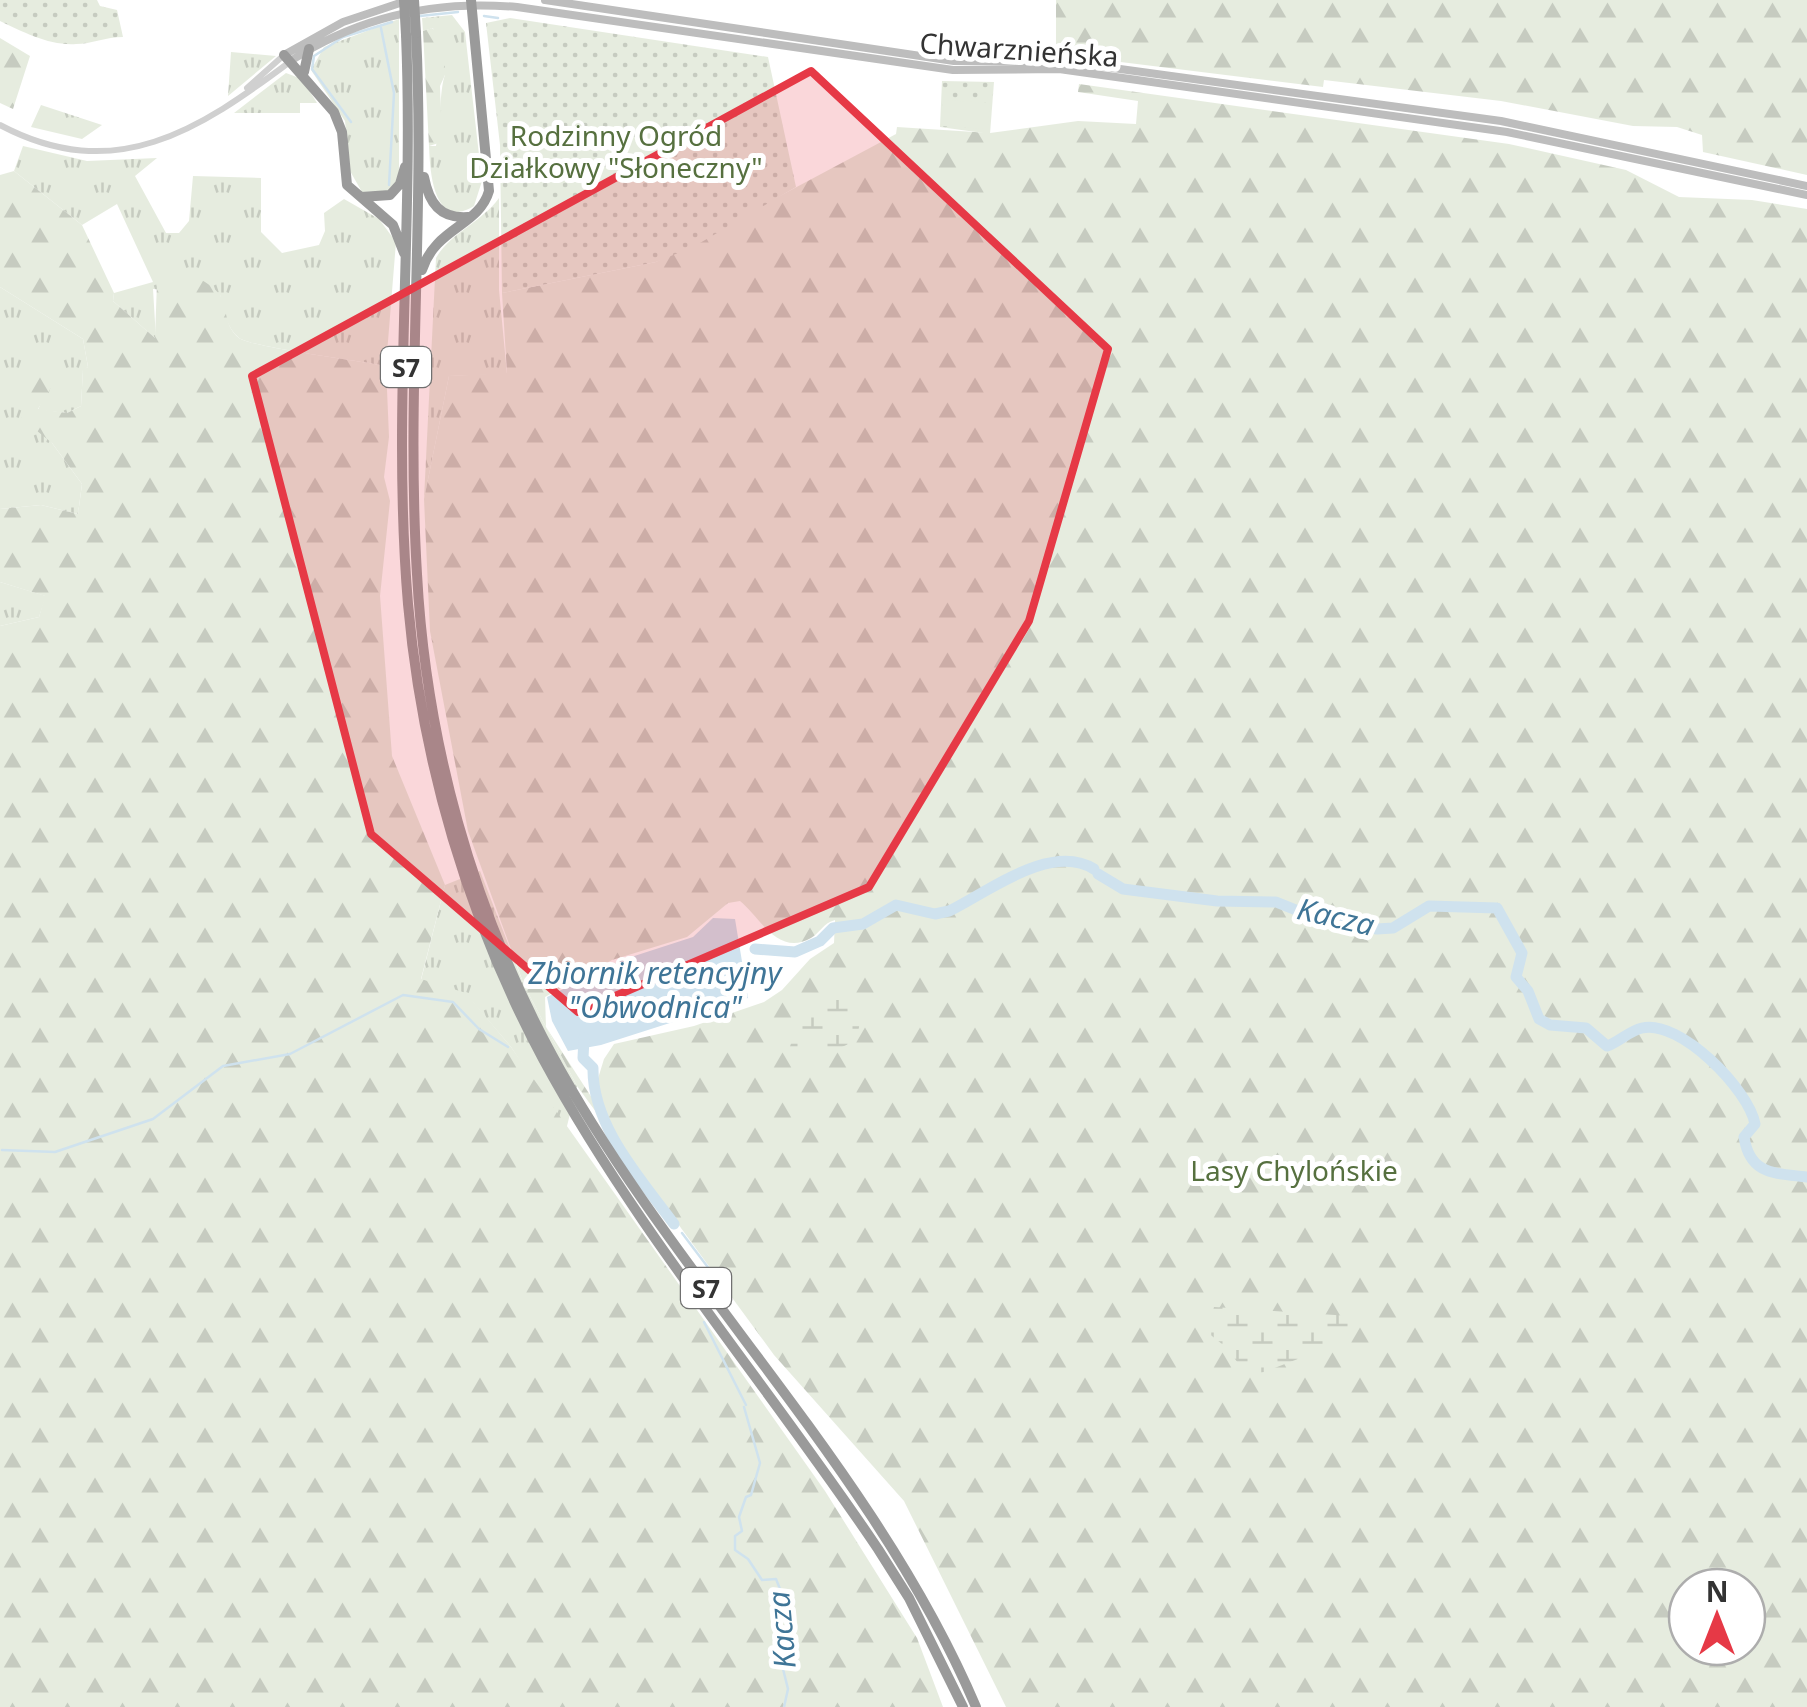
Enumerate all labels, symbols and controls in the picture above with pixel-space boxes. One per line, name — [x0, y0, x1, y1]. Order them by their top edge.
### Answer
street label: Chwarznieńska — [918, 23, 1120, 75]
park label: Rodzinny Ogród Działkowy "Słoneczny" — [469, 116, 763, 186]
road number: S7 — [381, 347, 431, 387]
water label: Kacza — [1293, 887, 1379, 945]
water label: Zbiornik retencyjny "Obwodnica" — [528, 952, 783, 1027]
park label: Lasy Chylońskie — [1190, 1151, 1398, 1189]
road number: S7 — [681, 1268, 731, 1308]
north arrow — [1667, 1567, 1767, 1667]
text: N — [1706, 1572, 1728, 1610]
water label: Kacza — [757, 1589, 805, 1671]

